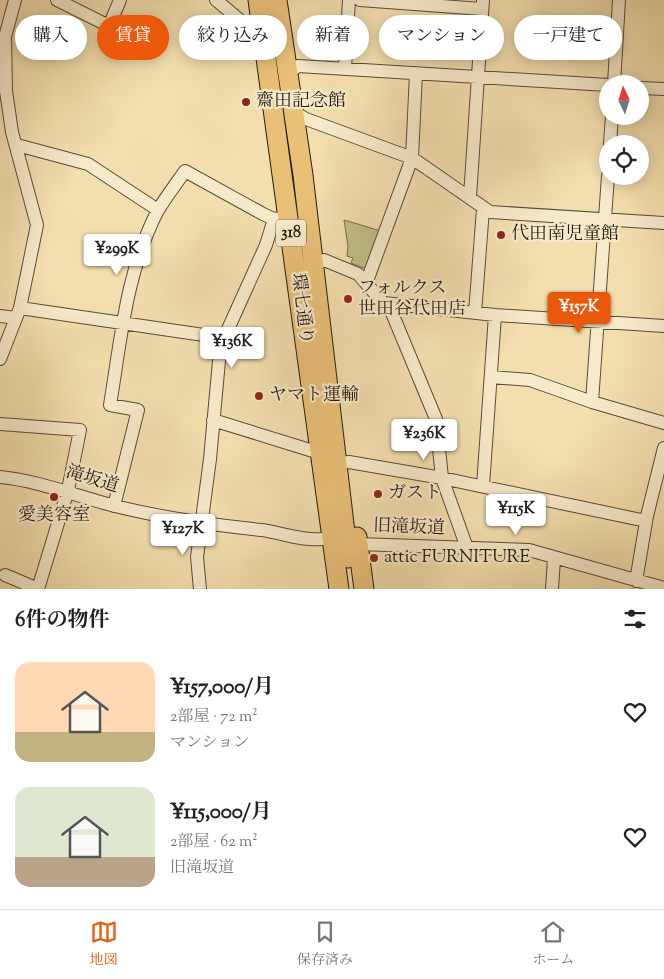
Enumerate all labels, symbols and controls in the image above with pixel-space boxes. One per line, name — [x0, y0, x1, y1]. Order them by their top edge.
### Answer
chip: 購入 — [15, 15, 87, 60]
chip: 賃貸 — [97, 15, 169, 60]
chip: 絞り込み — [179, 15, 287, 60]
chip: 新着 — [297, 15, 369, 60]
chip: マンション — [379, 15, 504, 60]
chip: 一戸建て — [514, 15, 622, 60]
north arrow — [599, 75, 649, 125]
map controls — [599, 75, 649, 185]
place label: 齋田記念館 — [256, 89, 346, 115]
marker: 齋田記念館 — [240, 96, 252, 108]
button: locate — [599, 135, 649, 185]
road number: 318 — [276, 220, 306, 247]
place label: 代田南児童館 — [511, 222, 619, 248]
marker: 代田南児童館 — [495, 229, 507, 241]
pin: ¥299K — [82, 234, 152, 276]
text: ¥299K — [95, 238, 139, 261]
street label: 環七通り — [284, 272, 318, 346]
place label: フォルクス 世田谷代田店 — [358, 276, 466, 323]
pin: ¥157K — [544, 292, 614, 334]
marker: フォルクス 世田谷代田店 — [342, 293, 354, 305]
text: ¥157K — [559, 296, 599, 319]
pin: ¥136K — [197, 326, 267, 369]
text: ¥136K — [211, 331, 253, 354]
place label: ヤマト運輸 — [269, 383, 359, 409]
marker: ヤマト運輸 — [253, 390, 265, 402]
pin: ¥236K — [389, 418, 459, 461]
text: ¥236K — [402, 423, 446, 446]
street label: 滝坂道 — [62, 460, 122, 500]
place label: ガスト — [388, 481, 442, 507]
marker: ガスト — [372, 488, 384, 500]
marker: 愛美容室 — [48, 491, 60, 503]
pin: ¥115K — [481, 494, 551, 536]
text: ¥115K — [497, 498, 535, 521]
place label: 愛美容室 — [18, 503, 90, 529]
pin: ¥127K — [148, 514, 218, 556]
street label: 旧滝坂道 — [373, 514, 445, 542]
text: ¥127K — [162, 518, 204, 541]
place label: attic FURNITURE — [384, 545, 531, 571]
marker: attic FURNITURE — [368, 552, 380, 564]
icon: filters — [621, 605, 649, 633]
text: 6件の物件 — [15, 606, 109, 636]
text: ¥157,000/月 — [170, 673, 274, 703]
icon: home — [55, 682, 115, 742]
icon: heart — [621, 698, 649, 726]
text: 2部屋 · 72 m² — [170, 706, 258, 729]
text: マンション — [170, 732, 249, 755]
text: ¥115,000/月 — [170, 798, 272, 828]
icon: home — [55, 807, 115, 867]
icon: heart — [621, 823, 649, 851]
text: 2部屋 · 62 m² — [170, 831, 258, 854]
text: 旧滝坂道 — [170, 857, 234, 880]
tab: 地図 — [90, 918, 118, 971]
tab: 保存済み — [297, 918, 353, 971]
tab: ホーム — [532, 918, 574, 971]

